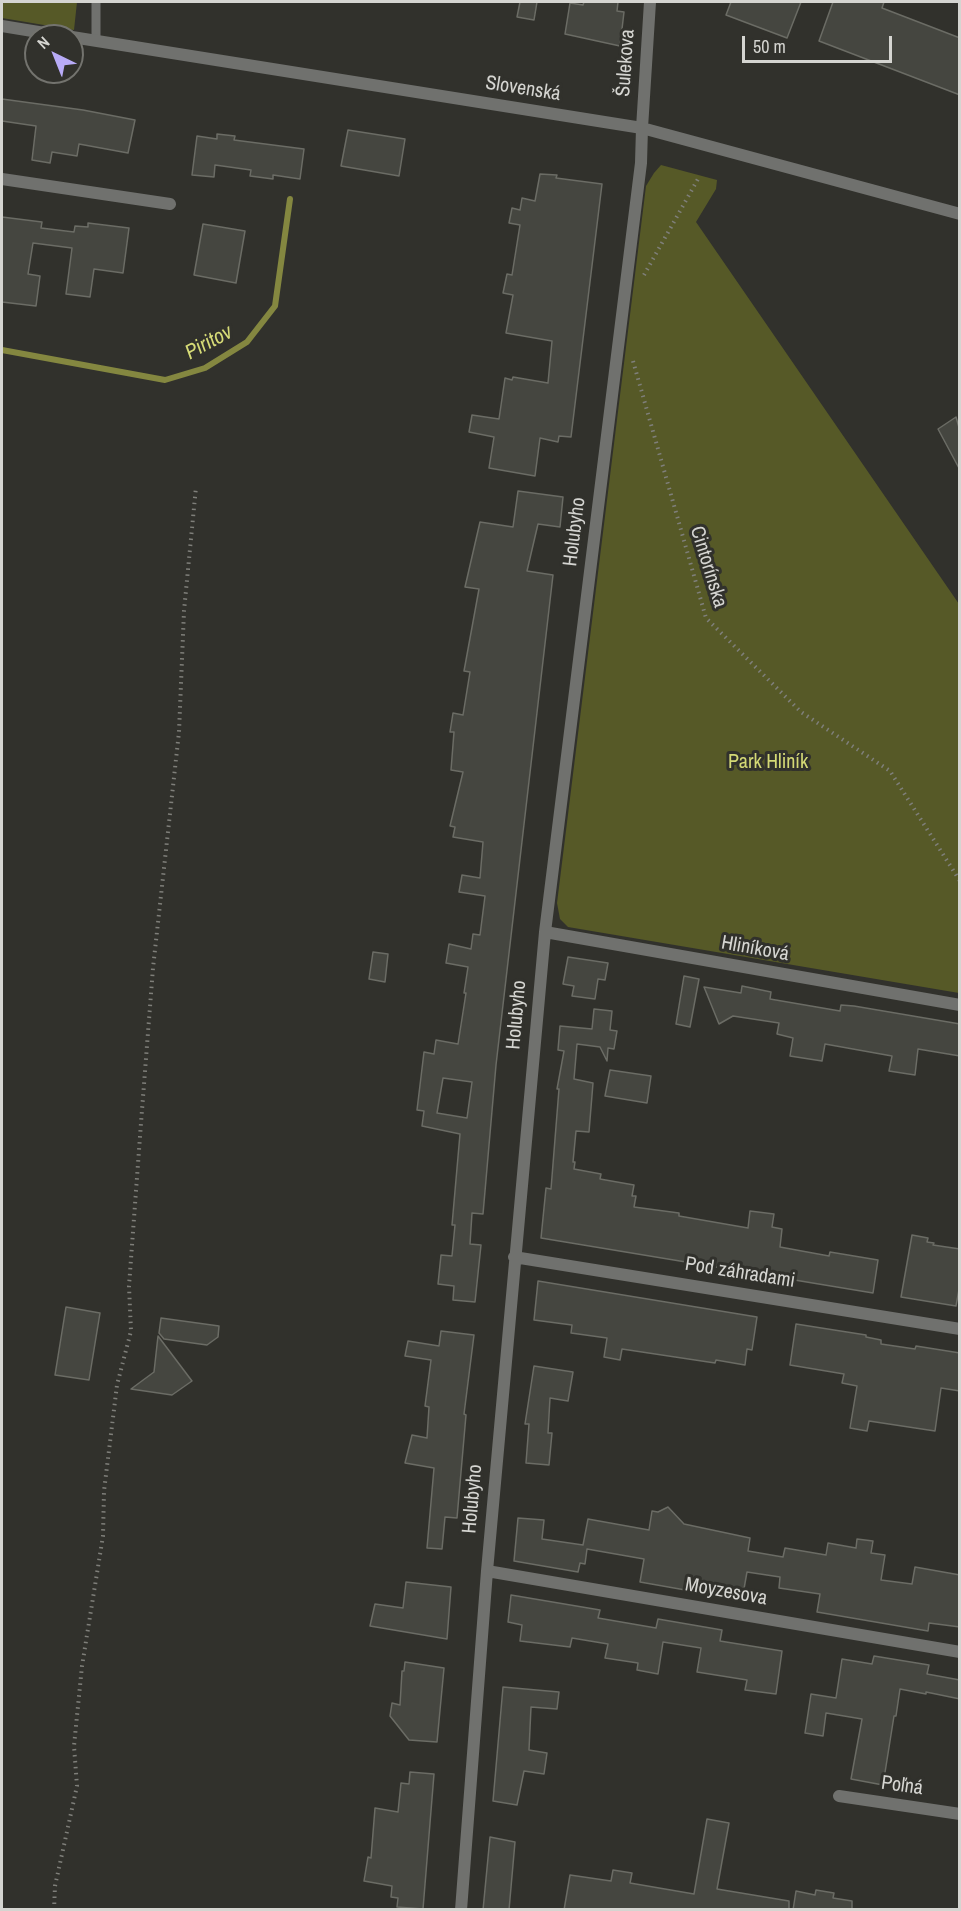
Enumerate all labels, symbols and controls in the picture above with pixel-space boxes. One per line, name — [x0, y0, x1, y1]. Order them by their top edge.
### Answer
north arrow — [24, 24, 84, 84]
scale bar — [745, 24, 895, 62]
street label: Šulekova — [612, 29, 640, 97]
text: N — [32, 31, 54, 54]
text: 50 m — [753, 34, 786, 59]
street label: Slovenská — [484, 71, 562, 107]
water label: Piritov — [181, 320, 237, 366]
street label: Holubyho — [559, 496, 591, 568]
street label: Cintorínska — [684, 523, 732, 611]
park label: Park Hliník — [728, 751, 808, 775]
street label: Hliníková — [719, 931, 791, 967]
street label: Holubyho — [502, 979, 532, 1051]
street label: Pod záhradami — [683, 1252, 797, 1294]
street label: Holubyho — [458, 1463, 488, 1535]
street label: Moyzesova — [683, 1573, 769, 1611]
street label: Poľná — [880, 1771, 924, 1801]

